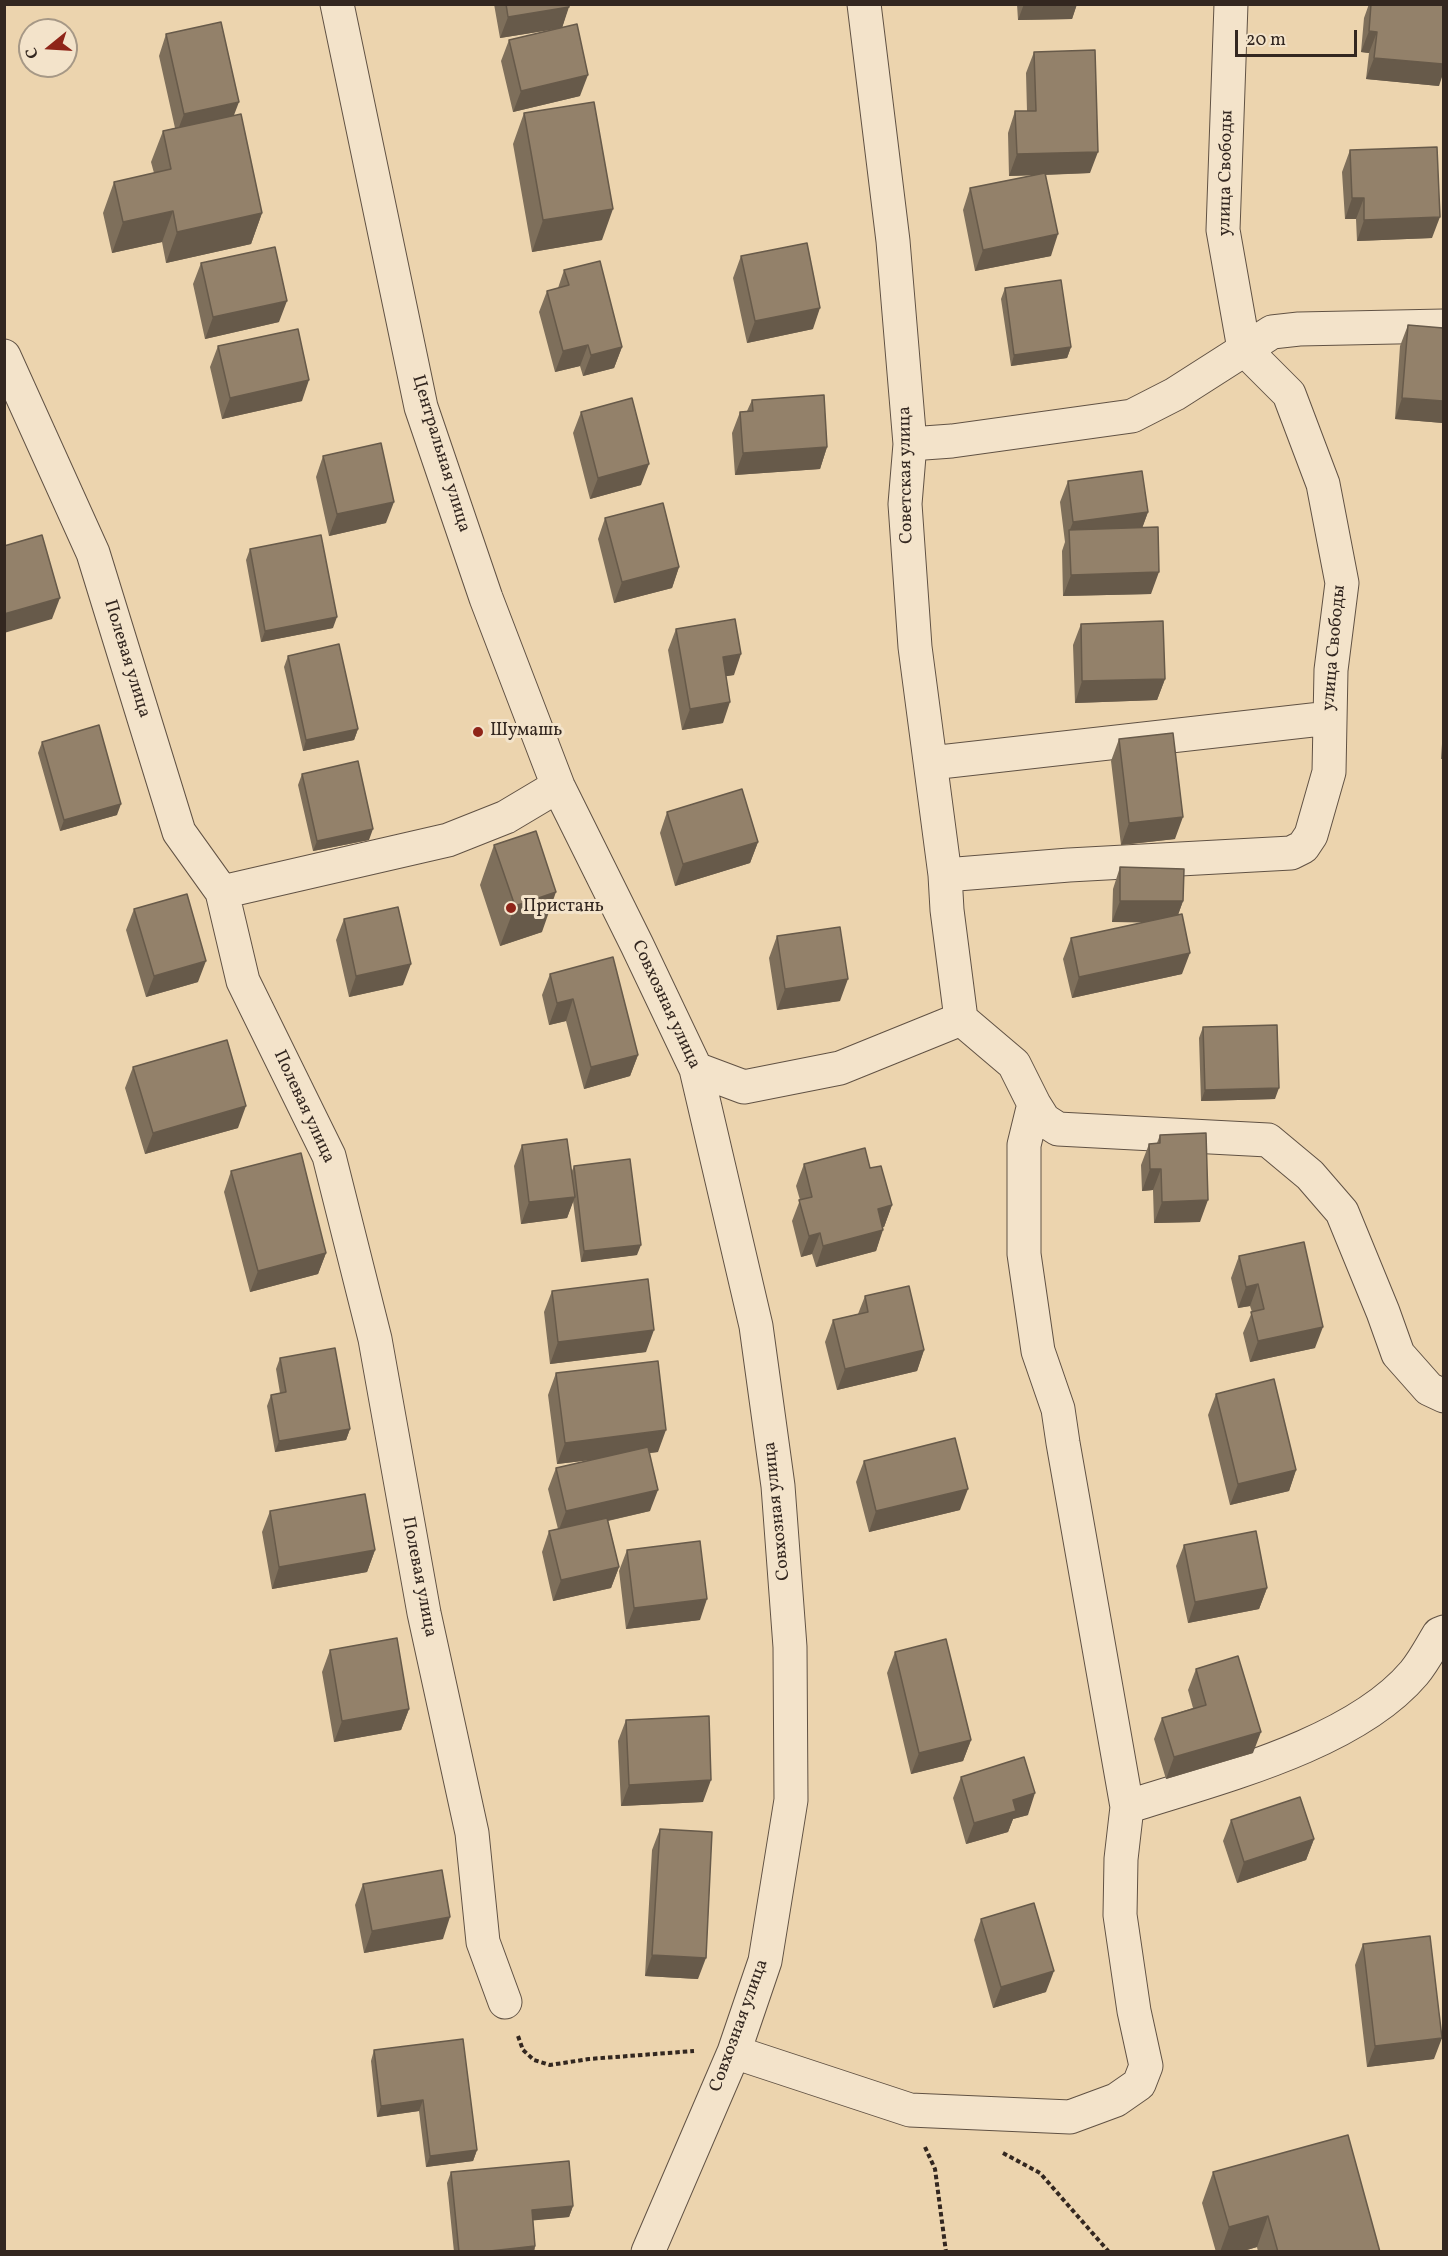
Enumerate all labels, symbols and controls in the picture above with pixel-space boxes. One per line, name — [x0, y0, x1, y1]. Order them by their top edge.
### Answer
north arrow — [18, 18, 78, 78]
scale bar — [1238, 18, 1360, 56]
text: 20 m — [1246, 28, 1286, 53]
text: С — [21, 45, 45, 61]
street label: улица Свободы — [1215, 110, 1239, 236]
street label: Центральная улица — [406, 373, 474, 535]
street label: Советская улица — [895, 406, 919, 544]
street label: улица Свободы — [1319, 584, 1351, 712]
street label: Полевая улица — [98, 597, 154, 721]
place label: Шумашь — [490, 721, 562, 743]
marker: Шумашь — [471, 725, 485, 739]
place label: Пристань — [523, 897, 604, 919]
marker: Пристань — [504, 901, 518, 915]
street label: Совхозная улица — [626, 937, 704, 1073]
street label: Полевая улица — [267, 1047, 339, 1167]
street label: Совхозная улица — [760, 1441, 796, 1581]
street label: Полевая улица — [396, 1515, 440, 1639]
street label: Совхозная улица — [706, 1957, 774, 2095]

